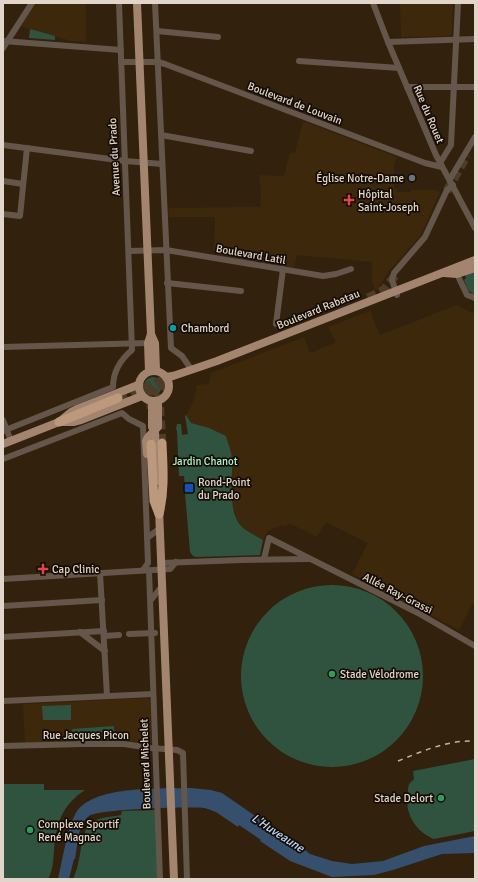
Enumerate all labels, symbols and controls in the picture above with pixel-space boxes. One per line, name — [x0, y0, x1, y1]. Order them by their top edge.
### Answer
street label: Boulevard de Louvain — [246, 79, 344, 127]
street label: Rue du Rouet — [410, 83, 447, 145]
street label: Avenue du Prado — [106, 117, 123, 196]
place label: Église Notre-Dame — [316, 171, 404, 185]
marker: Église Notre-Dame — [407, 173, 417, 183]
place label: Hôpital Saint-Joseph — [358, 188, 419, 214]
marker: Hôpital Saint-Joseph — [343, 194, 355, 206]
street label: Boulevard Latil — [215, 242, 287, 267]
street label: Boulevard Rabatau — [275, 287, 362, 332]
place label: Chambord — [181, 322, 229, 335]
marker: Chambord — [168, 323, 178, 333]
park label: Jardin Chanot — [172, 455, 238, 468]
place label: Rond-Point du Prado — [198, 476, 251, 502]
marker: Rond-Point du Prado — [183, 482, 195, 494]
marker: Cap Clinic — [37, 563, 49, 575]
place label: Cap Clinic — [52, 563, 99, 576]
street label: Allée Ray-Grassi — [361, 570, 435, 617]
place label: Stade Vélodrome — [340, 668, 419, 681]
marker: Stade Vélodrome — [327, 669, 337, 679]
street label: Boulevard Michelet — [137, 718, 154, 810]
street label: Rue Jacques Picon — [43, 729, 129, 742]
place label: Stade Delort — [374, 792, 433, 805]
marker: Stade Delort — [436, 793, 446, 803]
water label: L'Huveaune — [249, 811, 308, 857]
place label: Complexe Sportif René Magnac — [38, 818, 120, 844]
marker: Complexe Sportif René Magnac — [25, 825, 35, 835]

